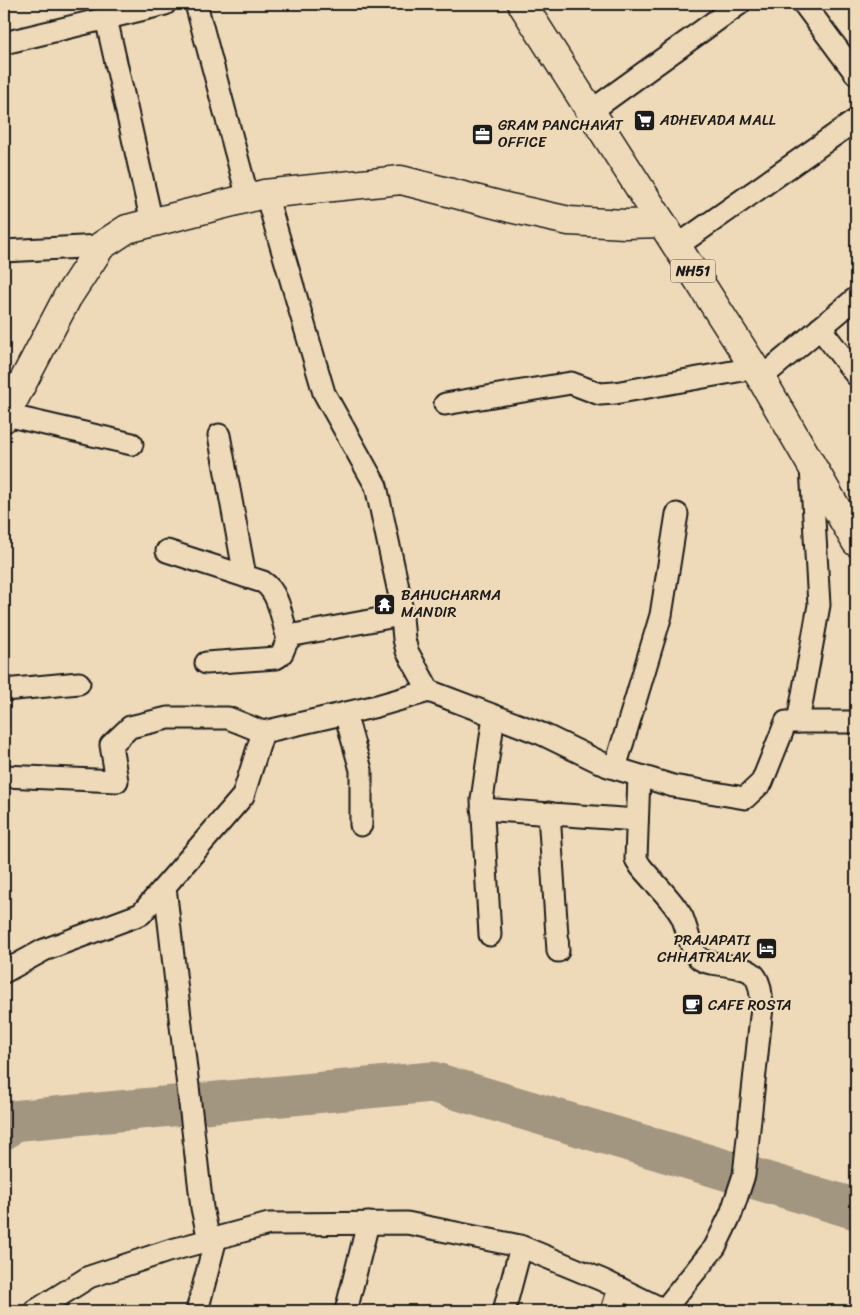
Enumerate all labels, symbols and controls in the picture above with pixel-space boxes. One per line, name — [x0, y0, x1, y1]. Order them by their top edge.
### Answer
place label: ADHEVADA MALL — [659, 107, 776, 133]
supermarket icon: ADHEVADA MALL — [632, 108, 656, 132]
place label: GRAM PANCHAYAT OFFICE — [498, 112, 624, 155]
office icon: GRAM PANCHAYAT OFFICE — [470, 122, 494, 146]
road number: NH51 — [670, 260, 716, 282]
place label: BAHUCHARMA MANDIR — [401, 582, 501, 625]
temple icon: BAHUCHARMA MANDIR — [373, 592, 397, 616]
place label: PRAJAPATI CHHATRALAY — [657, 927, 752, 970]
hotel icon: PRAJAPATI CHHATRALAY — [754, 937, 778, 961]
place label: CAFE ROSTA — [708, 992, 792, 1018]
cafe icon: CAFE ROSTA — [680, 993, 704, 1017]

